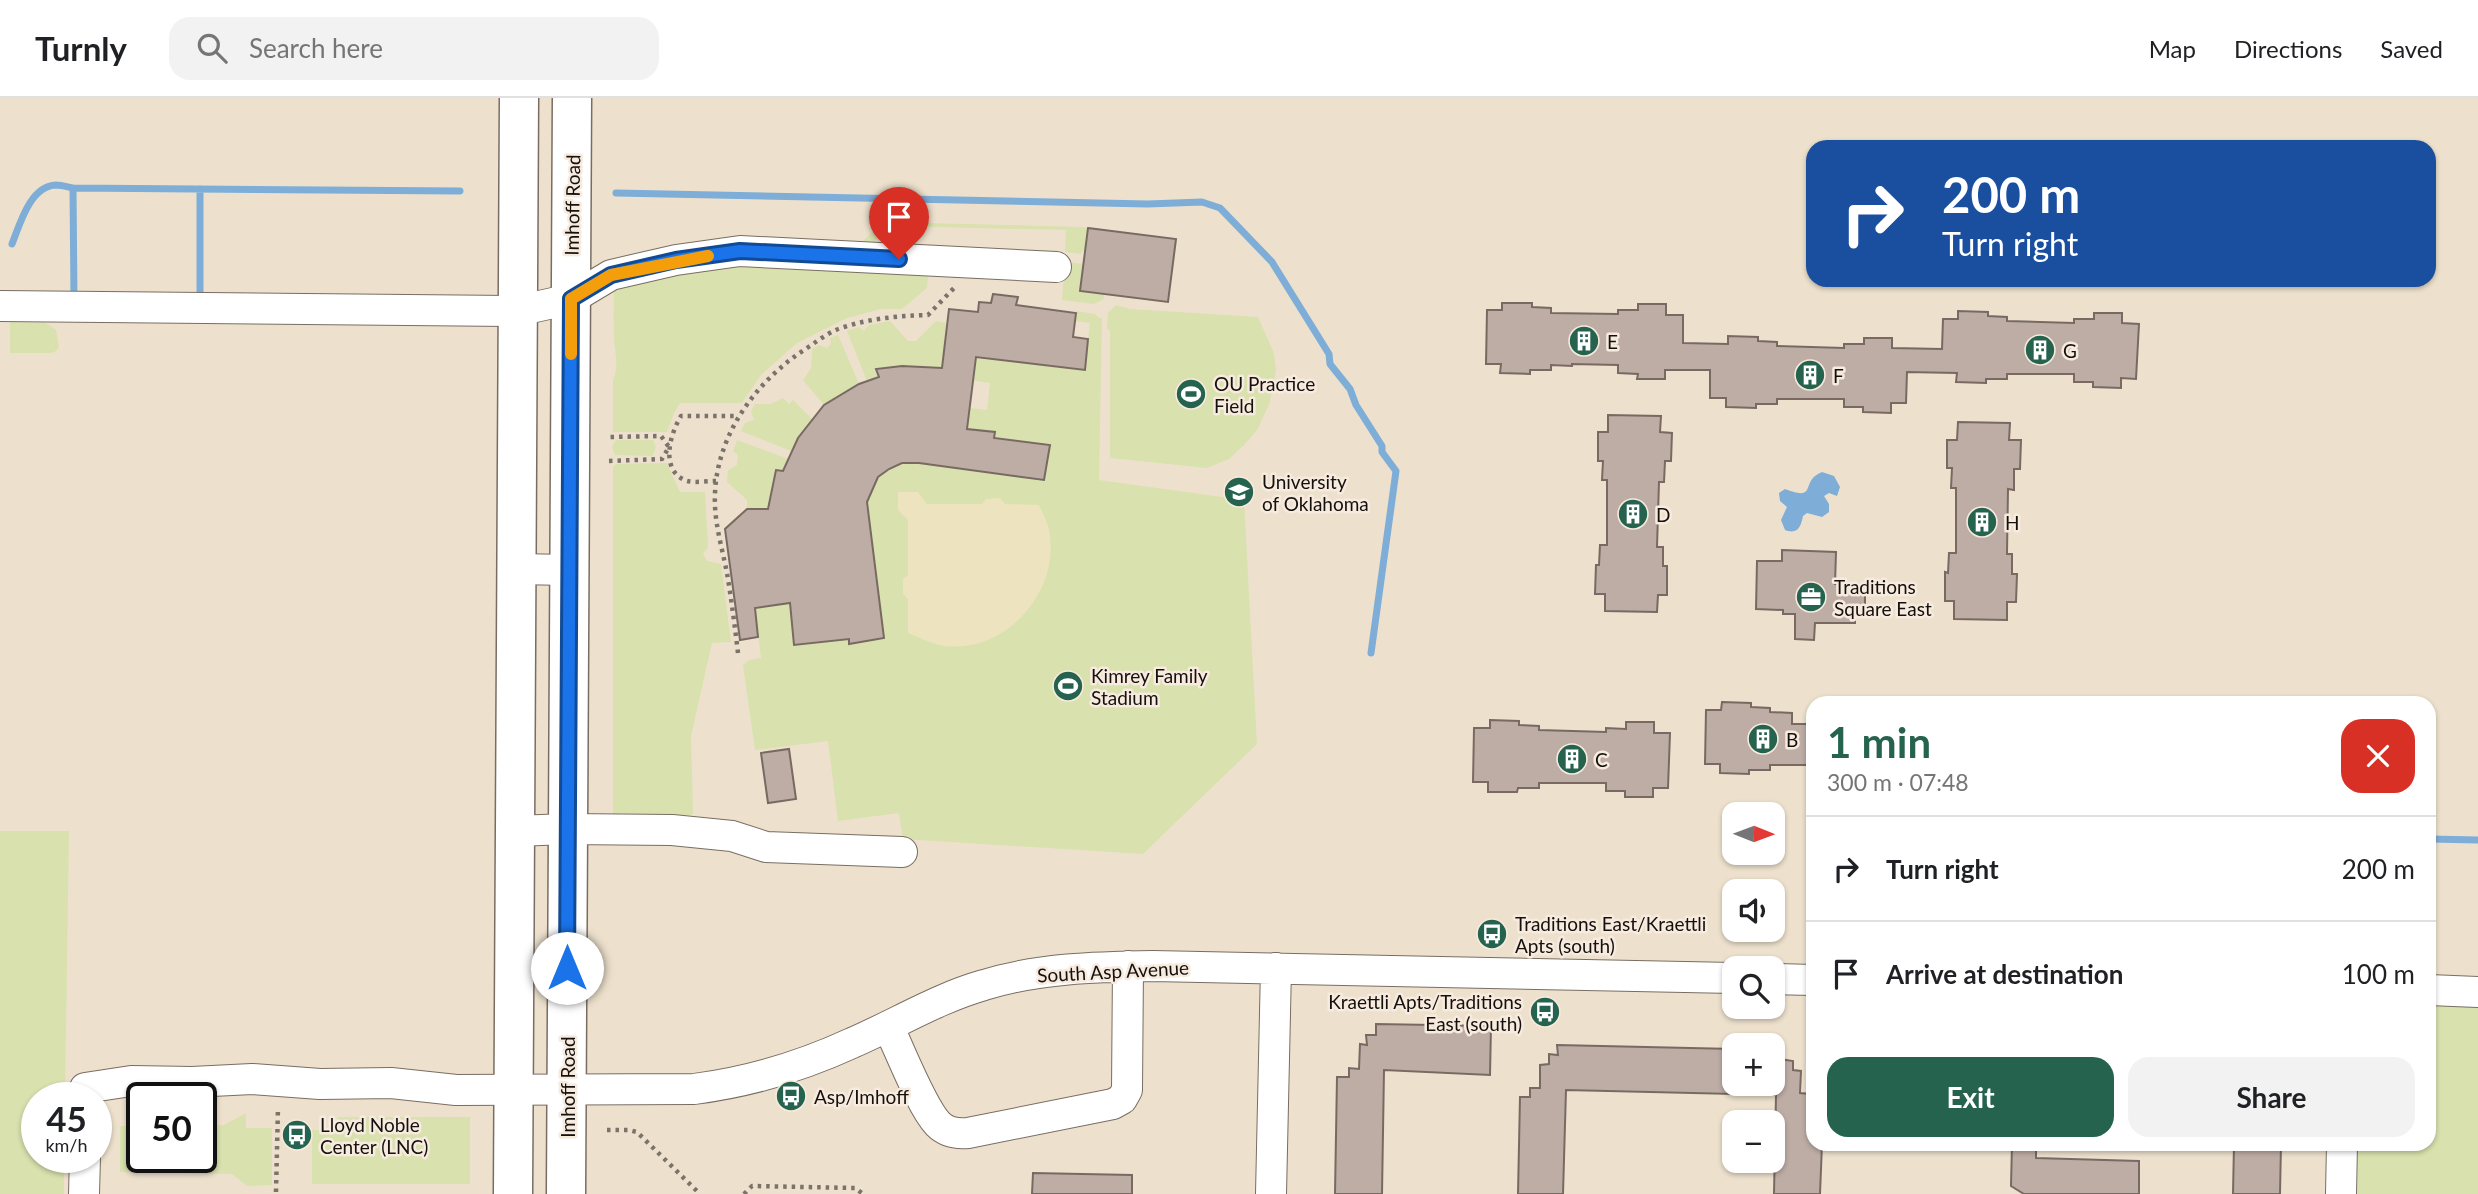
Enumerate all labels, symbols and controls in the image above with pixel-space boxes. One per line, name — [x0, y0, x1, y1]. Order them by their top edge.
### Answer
search box — [169, 17, 659, 80]
text: Turnly — [35, 28, 127, 68]
icon: search — [193, 29, 231, 67]
text: Search here — [249, 32, 383, 64]
text: Map — [2149, 34, 2196, 63]
text: Directions — [2234, 34, 2342, 63]
text: Saved — [2380, 34, 2443, 63]
street label: Imhoff Road — [560, 154, 584, 256]
text: 200 m — [1942, 165, 2080, 223]
icon: right — [1827, 168, 1918, 259]
pin — [869, 187, 929, 259]
icon: arrive — [880, 198, 918, 236]
text: Turn right — [1942, 224, 2078, 263]
building icon: E — [1567, 324, 1601, 358]
place label: E — [1607, 330, 1618, 353]
building icon: G — [2023, 333, 2057, 367]
place label: G — [2063, 339, 2077, 362]
building icon: F — [1793, 358, 1827, 392]
place label: F — [1833, 364, 1844, 387]
place label: OU Practice Field — [1214, 372, 1315, 417]
sports icon: OU Practice Field — [1174, 377, 1208, 411]
place label: University of Oklahoma — [1262, 470, 1369, 515]
school or university icon: University of Oklahoma — [1222, 475, 1256, 509]
building icon: D — [1616, 497, 1650, 531]
place label: D — [1656, 503, 1670, 526]
building icon: H — [1965, 505, 1999, 539]
place label: H — [2005, 511, 2020, 534]
place label: Traditions Square East — [1834, 575, 1932, 620]
office icon: Traditions Square East — [1794, 580, 1828, 614]
place label: Kimrey Family Stadium — [1091, 664, 1208, 709]
sports icon: Kimrey Family Stadium — [1051, 669, 1085, 703]
text: 1 min — [1827, 717, 1931, 767]
button: close — [2341, 719, 2415, 793]
building icon: B — [1746, 722, 1780, 756]
place label: B — [1786, 728, 1798, 751]
building icon: C — [1555, 742, 1589, 776]
place label: C — [1595, 748, 1608, 771]
text: 300 m · 07:48 — [1827, 768, 1969, 796]
north arrow — [1722, 802, 1785, 864]
map controls — [1722, 802, 1785, 1173]
icon: right — [1827, 850, 1865, 888]
text: Turn right — [1886, 853, 1999, 885]
text: 200 m — [2342, 853, 2415, 885]
button: sound — [1722, 879, 1785, 942]
place label: Traditions East/Kraettli Apts (south) — [1515, 912, 1706, 957]
bus stop icon: Traditions East/Kraettli Apts (south) — [1475, 917, 1509, 951]
position arrow — [530, 931, 604, 1005]
icon: arrive — [1827, 955, 1865, 993]
street label: South Asp Avenue — [1036, 956, 1190, 986]
button: search — [1722, 956, 1785, 1019]
text: Arrive at destination — [1886, 958, 2123, 990]
text: 100 m — [2342, 958, 2415, 990]
place label: Kraettli Apts/Traditions East (south) — [1328, 990, 1522, 1035]
bus stop icon: Kraettli Apts/Traditions East (south) — [1528, 995, 1562, 1029]
button: + — [1722, 1033, 1785, 1096]
street label: Imhoff Road — [556, 1036, 579, 1138]
button: Exit — [1827, 1057, 2114, 1137]
button: Share — [2128, 1057, 2415, 1137]
bus stop icon: Asp/Imhoff — [774, 1079, 808, 1113]
speed limit sign: 50 — [126, 1082, 217, 1173]
place label: Asp/Imhoff — [814, 1085, 909, 1108]
text: 45 — [46, 1097, 87, 1139]
button: − — [1722, 1110, 1785, 1173]
place label: Lloyd Noble Center (LNC) — [320, 1113, 428, 1158]
bus stop icon: Lloyd Noble Center (LNC) — [280, 1118, 314, 1152]
text: km/h — [45, 1134, 88, 1156]

